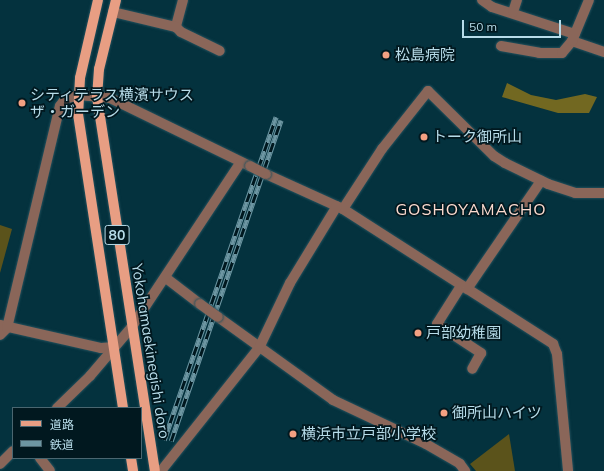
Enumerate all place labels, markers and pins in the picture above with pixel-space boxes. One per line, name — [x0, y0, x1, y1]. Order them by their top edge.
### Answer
place label: 松島病院 — [395, 46, 455, 64]
marker: 松島病院 — [380, 49, 392, 61]
place label: シティテラス横濱サウス ザ・ガーデン — [30, 85, 195, 120]
marker: シティテラス横濱サウス ザ・ガーデン — [17, 98, 27, 108]
place label: トーク御所山 — [432, 128, 522, 146]
marker: トーク御所山 — [419, 132, 429, 142]
place label: 戸部幼稚園 — [426, 324, 501, 342]
marker: 戸部幼稚園 — [413, 328, 423, 338]
place label: 御所山ハイツ — [452, 404, 542, 422]
marker: 御所山ハイツ — [439, 408, 449, 418]
place label: 横浜市立戸部小学校 — [301, 425, 436, 443]
marker: 横浜市立戸部小学校 — [288, 429, 298, 439]

